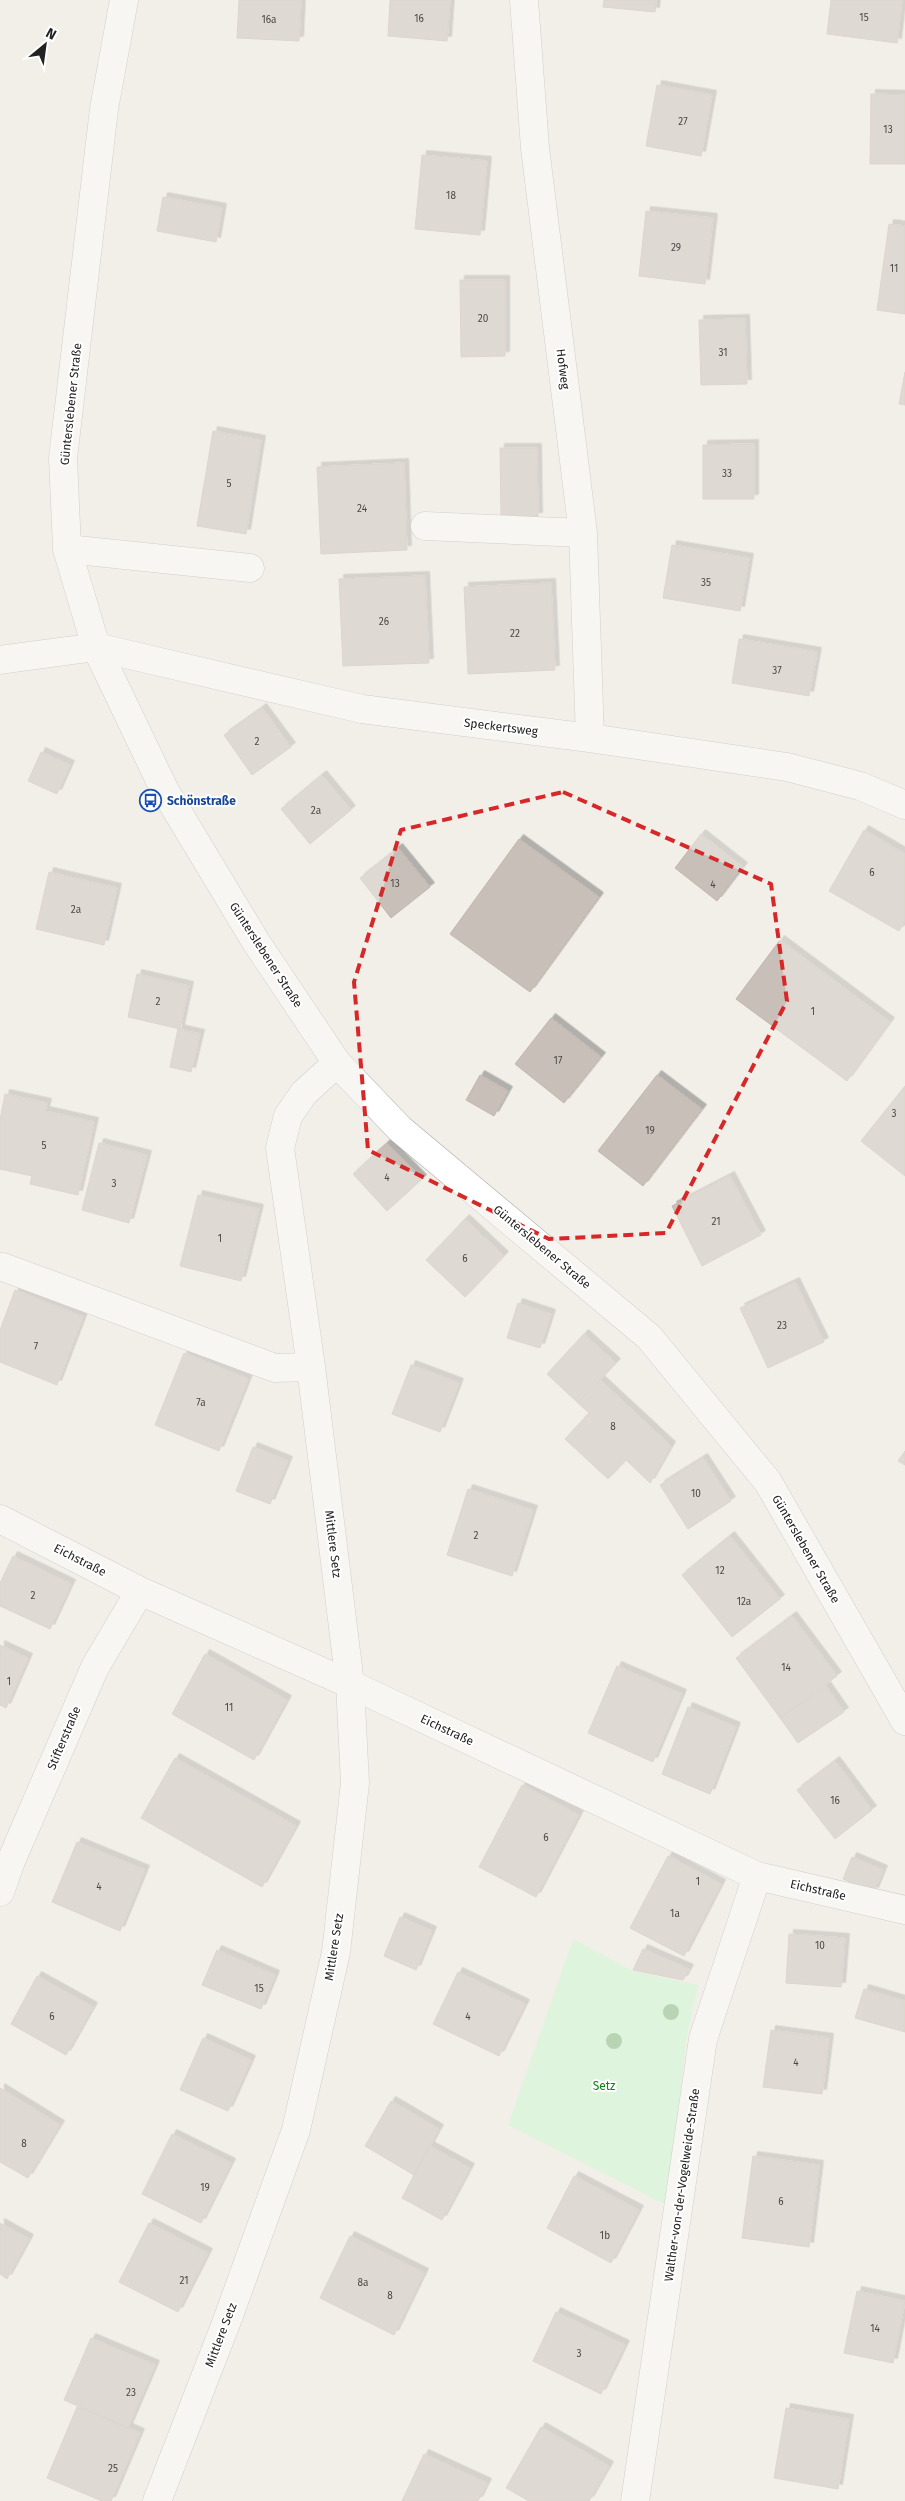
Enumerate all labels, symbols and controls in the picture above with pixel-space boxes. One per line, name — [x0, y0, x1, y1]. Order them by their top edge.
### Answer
house number: 15 — [859, 12, 869, 24]
house number: 16 — [414, 13, 424, 25]
house number: 16a — [261, 14, 277, 26]
north arrow — [20, 20, 70, 70]
text: N — [43, 24, 59, 44]
house number: 27 — [678, 116, 688, 128]
house number: 13 — [883, 124, 893, 136]
house number: 18 — [446, 190, 456, 202]
house number: 29 — [671, 242, 681, 254]
house number: 11 — [890, 263, 898, 275]
house number: 20 — [478, 313, 489, 325]
street label: Günterslebener Straße — [58, 342, 84, 466]
house number: 31 — [718, 347, 728, 359]
street label: Hofweg — [554, 348, 573, 391]
house number: 33 — [722, 468, 732, 480]
house number: 5 — [226, 478, 232, 490]
house number: 24 — [357, 503, 368, 515]
house number: 35 — [701, 577, 711, 589]
house number: 26 — [379, 616, 389, 628]
house number: 22 — [510, 628, 520, 640]
house number: 37 — [772, 665, 782, 677]
street label: Speckertsweg — [463, 716, 540, 739]
house number: 2 — [255, 736, 260, 748]
bus stop icon: Schönstraße — [139, 789, 163, 813]
place label: Schönstraße — [167, 794, 236, 808]
house number: 2a — [311, 805, 321, 817]
house number: 6 — [869, 867, 875, 879]
house number: 13 — [390, 878, 400, 890]
house number: 4 — [710, 879, 716, 891]
street label: Günterslebener Straße — [227, 900, 305, 1010]
house number: 2a — [71, 904, 81, 916]
house number: 2 — [156, 996, 161, 1008]
house number: 1 — [811, 1006, 815, 1018]
house number: 17 — [554, 1055, 563, 1067]
house number: 3 — [892, 1108, 897, 1120]
house number: 19 — [645, 1125, 655, 1137]
house number: 5 — [41, 1140, 47, 1152]
house number: 4 — [384, 1172, 390, 1184]
house number: 3 — [112, 1178, 117, 1190]
street label: Günterslebener Straße — [491, 1202, 593, 1292]
house number: 21 — [711, 1216, 721, 1228]
house number: 1 — [218, 1233, 222, 1245]
house number: 6 — [462, 1253, 468, 1265]
house number: 23 — [777, 1320, 787, 1332]
house number: 7 — [34, 1341, 39, 1353]
house number: 7a — [196, 1397, 206, 1409]
house number: 8 — [610, 1421, 616, 1433]
house number: 10 — [691, 1488, 701, 1500]
street label: Günterslebener Straße — [769, 1492, 843, 1606]
street label: Mittlere Setz — [322, 1509, 344, 1579]
house number: 2 — [474, 1530, 479, 1542]
street label: Eichstraße — [51, 1541, 109, 1579]
house number: 12 — [715, 1565, 725, 1577]
house number: 2 — [31, 1590, 36, 1602]
house number: 12a — [737, 1596, 751, 1608]
house number: 14 — [781, 1662, 792, 1674]
house number: 1 — [7, 1676, 11, 1688]
house number: 11 — [225, 1702, 233, 1714]
street label: Stifterstraße — [44, 1704, 84, 1772]
street label: Eichstraße — [418, 1712, 476, 1748]
house number: 16 — [830, 1795, 840, 1807]
house number: 6 — [543, 1832, 549, 1844]
house number: 1 — [696, 1876, 700, 1888]
street label: Eichstraße — [789, 1877, 847, 1903]
house number: 4 — [96, 1881, 102, 1893]
house number: 1a — [670, 1908, 680, 1920]
street label: Mittlere Setz — [322, 1912, 346, 1982]
house number: 10 — [815, 1940, 825, 1952]
house number: 15 — [254, 1983, 264, 1995]
house number: 6 — [49, 2011, 55, 2023]
house number: 4 — [465, 2011, 471, 2023]
house number: 4 — [793, 2057, 799, 2069]
park label: Setz — [593, 2079, 615, 2093]
street label: Walther-von-der-Vogelweide-Straße — [662, 2088, 702, 2282]
house number: 8 — [21, 2138, 27, 2150]
house number: 19 — [200, 2182, 210, 2194]
house number: 6 — [778, 2196, 784, 2208]
house number: 1b — [600, 2230, 610, 2242]
house number: 21 — [179, 2275, 189, 2287]
house number: 8a — [358, 2277, 368, 2289]
house number: 8 — [387, 2290, 393, 2302]
street label: Mittlere Setz — [202, 2301, 240, 2369]
house number: 14 — [870, 2323, 881, 2335]
house number: 3 — [577, 2348, 582, 2360]
house number: 23 — [126, 2387, 136, 2399]
house number: 25 — [108, 2463, 118, 2475]

